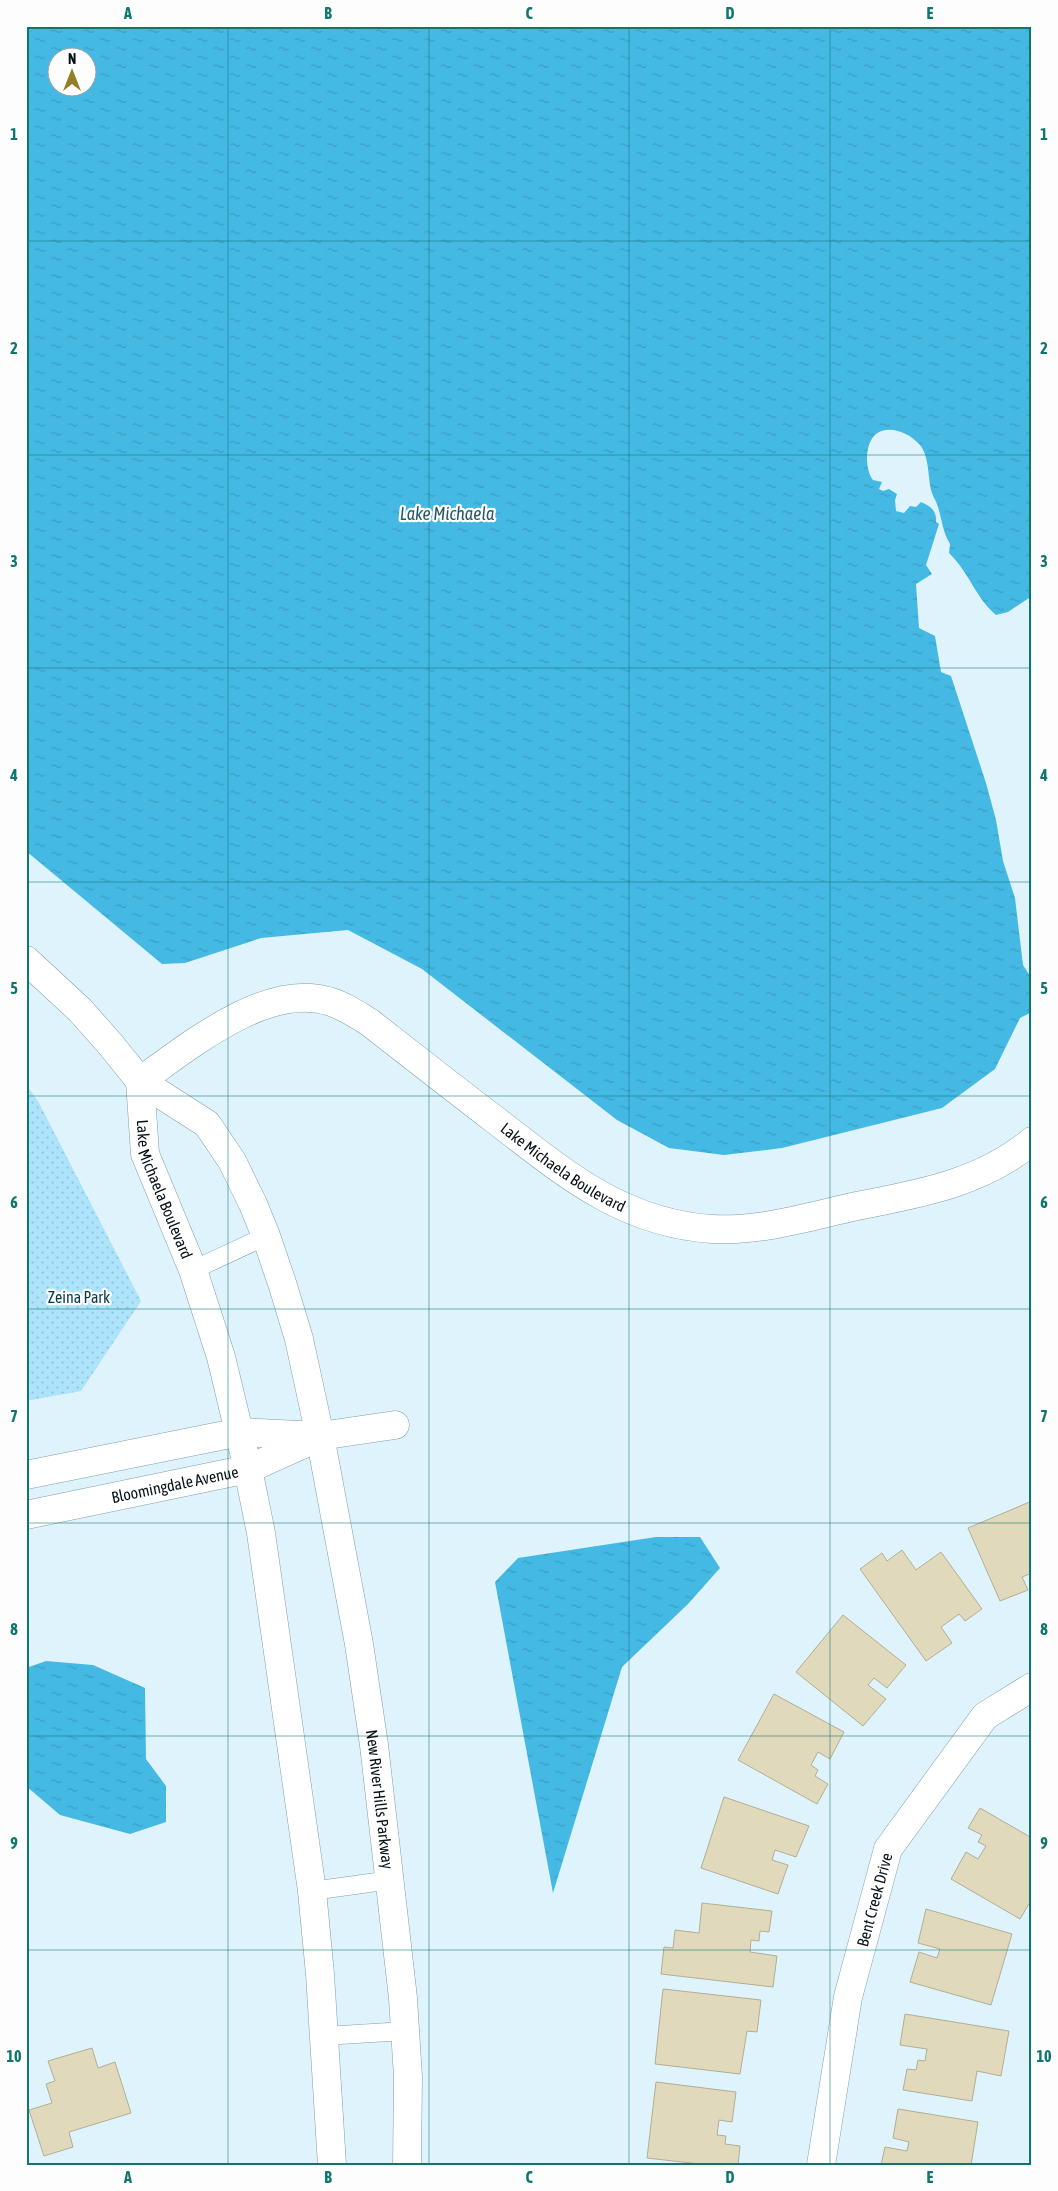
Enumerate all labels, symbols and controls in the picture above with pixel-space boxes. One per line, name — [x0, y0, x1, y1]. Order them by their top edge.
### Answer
text: A — [123, 4, 132, 22]
text: B — [324, 4, 332, 22]
text: C — [525, 4, 533, 22]
text: D — [726, 4, 735, 22]
text: E — [927, 4, 934, 22]
north arrow — [48, 48, 98, 98]
text: N — [68, 51, 76, 67]
text: 1 — [10, 125, 18, 143]
text: 1 — [1040, 125, 1048, 143]
text: 2 — [10, 339, 18, 357]
text: 2 — [1040, 339, 1048, 357]
water label: Lake Michaela — [400, 503, 495, 524]
text: 3 — [10, 552, 18, 570]
text: 3 — [1040, 552, 1048, 570]
text: 4 — [9, 766, 18, 784]
text: 4 — [1039, 766, 1048, 784]
text: 5 — [10, 979, 18, 997]
text: 5 — [1040, 979, 1048, 997]
street label: Lake Michaela Boulevard — [134, 1119, 196, 1261]
street label: Lake Michaela Boulevard — [497, 1119, 628, 1215]
text: 6 — [10, 1193, 18, 1211]
text: 6 — [1040, 1193, 1048, 1211]
park label: Zeina Park — [48, 1288, 110, 1306]
text: 7 — [10, 1407, 18, 1425]
text: 7 — [1040, 1407, 1048, 1425]
street label: Bloomingdale Avenue — [110, 1462, 240, 1506]
text: 8 — [10, 1620, 18, 1638]
text: 8 — [1040, 1620, 1048, 1638]
street label: New River Hills Parkway — [363, 1728, 397, 1870]
text: 9 — [10, 1834, 18, 1852]
text: 9 — [1040, 1834, 1048, 1852]
street label: Bent Creek Drive — [853, 1851, 896, 1948]
text: 10 — [6, 2047, 22, 2065]
text: 10 — [1036, 2047, 1052, 2065]
text: A — [123, 2168, 132, 2186]
text: B — [324, 2168, 332, 2186]
text: C — [525, 2168, 533, 2186]
text: D — [726, 2168, 735, 2186]
text: E — [927, 2168, 934, 2186]

